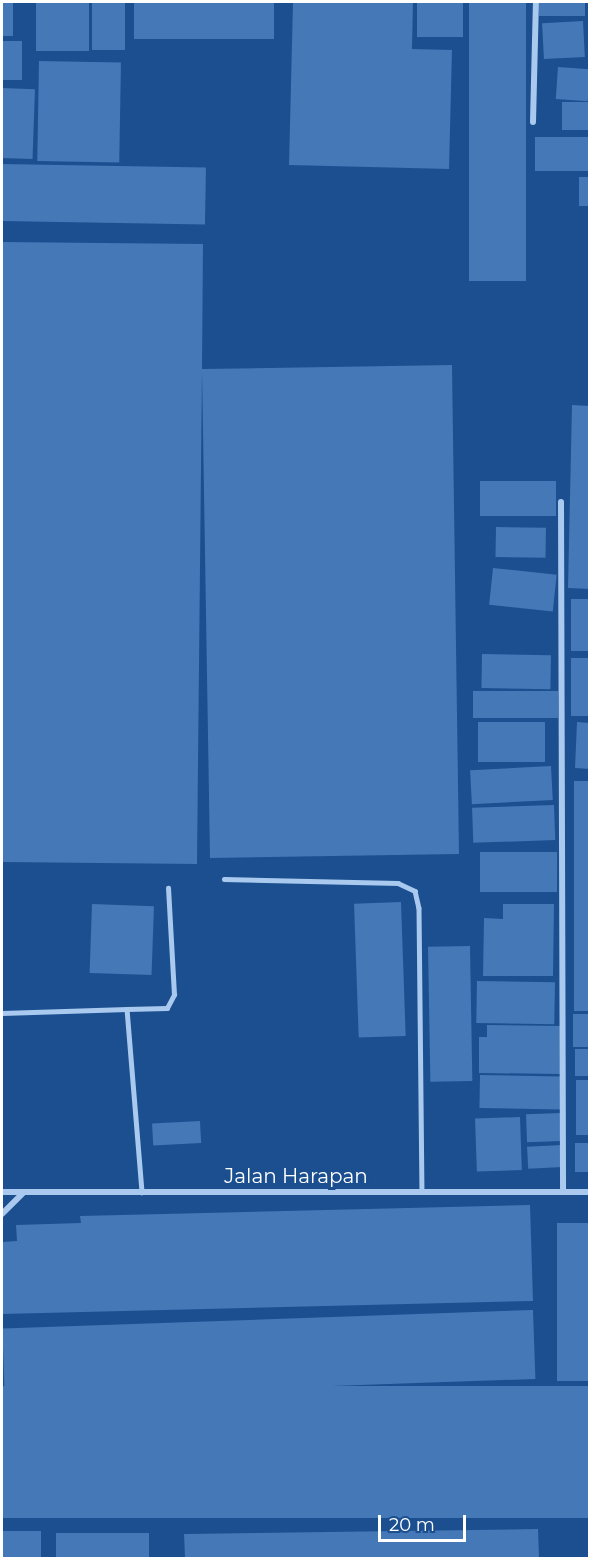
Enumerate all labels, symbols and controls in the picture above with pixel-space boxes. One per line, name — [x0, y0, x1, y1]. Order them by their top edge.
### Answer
street label: Jalan Harapan — [224, 1164, 368, 1188]
scale bar — [381, 1503, 470, 1541]
text: 20 m — [389, 1514, 435, 1536]

